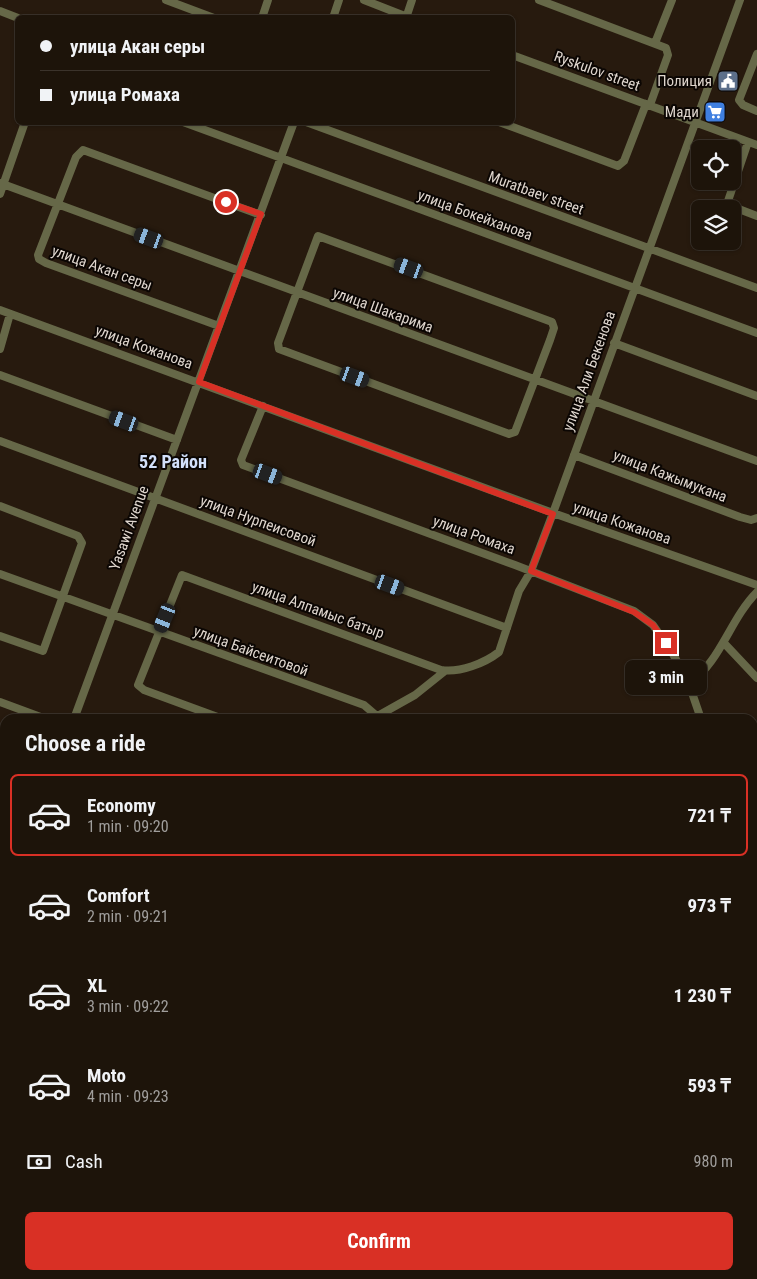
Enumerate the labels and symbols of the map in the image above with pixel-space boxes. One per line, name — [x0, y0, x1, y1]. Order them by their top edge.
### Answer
street label: Ryskulov street — [552, 47, 642, 95]
public building icon: Полиция — [716, 69, 740, 93]
place label: Полиция — [657, 72, 712, 90]
supermarket icon: Мади — [703, 100, 727, 124]
place label: Мади — [665, 103, 699, 121]
street label: Muratbaev street — [486, 167, 586, 219]
street label: улица Бокейханова — [415, 186, 535, 244]
route start — [215, 191, 237, 213]
car — [132, 226, 165, 250]
street label: улица Акан серы — [49, 242, 155, 294]
car — [392, 256, 425, 280]
street label: улица Шакарима — [330, 284, 436, 336]
street label: улица Али Бекенова — [559, 308, 619, 434]
street label: улица Кожанова — [93, 321, 195, 373]
car — [338, 365, 371, 389]
car — [107, 409, 140, 433]
street label: улица Кажымукана — [610, 446, 730, 506]
district label: 52 Район — [139, 451, 207, 472]
car — [251, 462, 284, 486]
street label: Yasawi Avenue — [105, 483, 153, 573]
street label: улица Нурпеисовой — [198, 492, 318, 550]
street label: улица Кожанова — [571, 498, 673, 548]
street label: улица Ромаха — [430, 512, 518, 558]
car — [373, 573, 406, 597]
street label: улица Алпамыс батыр — [249, 578, 387, 642]
car — [152, 601, 177, 635]
street label: улица Байсеитовой — [191, 622, 311, 680]
route end — [655, 632, 677, 654]
callout: 3 min — [625, 660, 707, 696]

